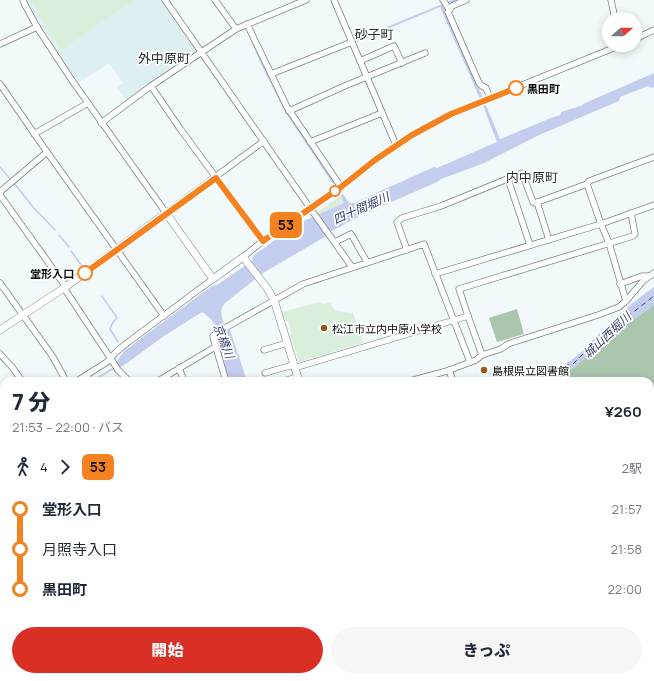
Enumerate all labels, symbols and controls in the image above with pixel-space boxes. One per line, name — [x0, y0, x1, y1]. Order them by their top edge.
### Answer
north arrow — [602, 12, 642, 52]
map controls — [602, 12, 642, 52]
district label: 砂子町 — [354, 25, 394, 43]
district label: 外中原町 — [138, 49, 190, 67]
marker: 黒田町 — [508, 80, 524, 96]
place label: 黒田町 — [527, 81, 560, 96]
district label: 内中原町 — [506, 168, 558, 186]
unlabelled marker — [329, 185, 341, 197]
water label: 四十間堀川 — [330, 187, 394, 228]
line badge: 53 — [268, 212, 304, 238]
text: 53 — [278, 215, 294, 234]
marker: 堂形入口 — [77, 265, 93, 281]
place label: 堂形入口 — [30, 266, 74, 281]
water label: 城山西堀川 — [579, 307, 636, 362]
water label: 京橋川 — [210, 321, 239, 363]
place label: 松江市立内中原小学校 — [332, 321, 442, 336]
marker: 松江市立内中原小学校 — [319, 323, 329, 333]
place label: 島根県立図書館 — [492, 363, 569, 378]
marker: 島根県立図書館 — [479, 365, 489, 375]
text: 7 分 — [12, 387, 50, 417]
text: ¥260 — [605, 401, 642, 422]
text: 21:53 – 22:00 · バス — [12, 418, 124, 436]
icon: walk — [12, 456, 34, 478]
icon: forward — [54, 456, 76, 478]
text: 53 — [90, 457, 106, 476]
text: 4 — [40, 458, 48, 476]
text: 2駅 — [622, 459, 642, 477]
text: 堂形入口 — [42, 499, 102, 520]
text: 21:57 — [612, 500, 642, 518]
text: 月照寺入口 — [42, 539, 117, 560]
text: 21:58 — [611, 540, 642, 558]
text: 黒田町 — [42, 579, 87, 600]
text: 22:00 — [607, 580, 642, 598]
button: 開始 — [12, 627, 323, 673]
button: きっぷ — [331, 627, 642, 673]

